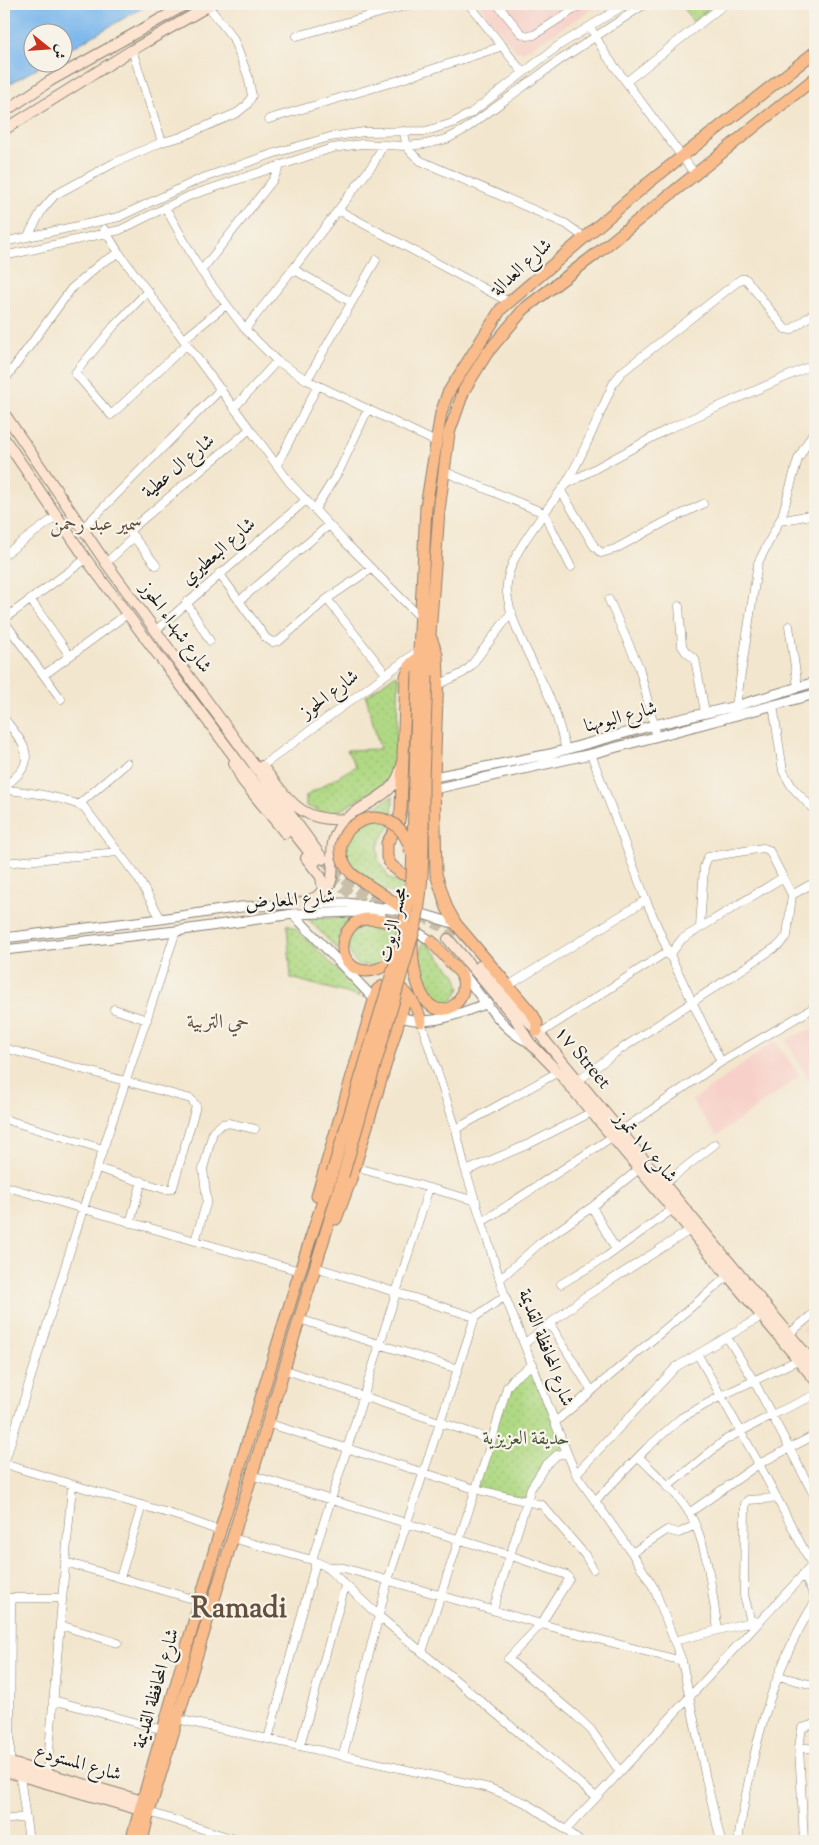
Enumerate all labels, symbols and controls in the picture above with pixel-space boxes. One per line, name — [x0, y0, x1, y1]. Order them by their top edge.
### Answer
north arrow — [22, 22, 72, 72]
text: ش — [47, 42, 70, 61]
street label: شارع العدالة — [484, 233, 559, 304]
street label: شارع ال عطية — [137, 428, 221, 506]
district label: سمير عبد رحمن — [50, 511, 142, 540]
street label: شارع البعطيري — [176, 512, 262, 592]
street label: شارع شهداء الحوز — [131, 575, 217, 679]
street label: شارع الحوز — [293, 664, 365, 727]
street label: شارع البومهنا — [581, 695, 661, 741]
street label: شارع المعارض — [244, 884, 336, 918]
street label: مجسر الزيوت — [372, 884, 416, 966]
district label: حي التربية — [187, 1009, 249, 1038]
street label: ١٧ Street — [547, 1020, 617, 1096]
street label: شارع ١٧ تموز — [606, 1105, 683, 1190]
street label: شارع المحافظة القديمة — [510, 1285, 580, 1411]
park label: حديقة العزيزية — [482, 1426, 570, 1453]
district label: Ramadi — [191, 1589, 288, 1631]
street label: شارع المحافظة القديمة — [127, 1626, 187, 1752]
street label: شارع المستودع — [32, 1739, 124, 1789]

